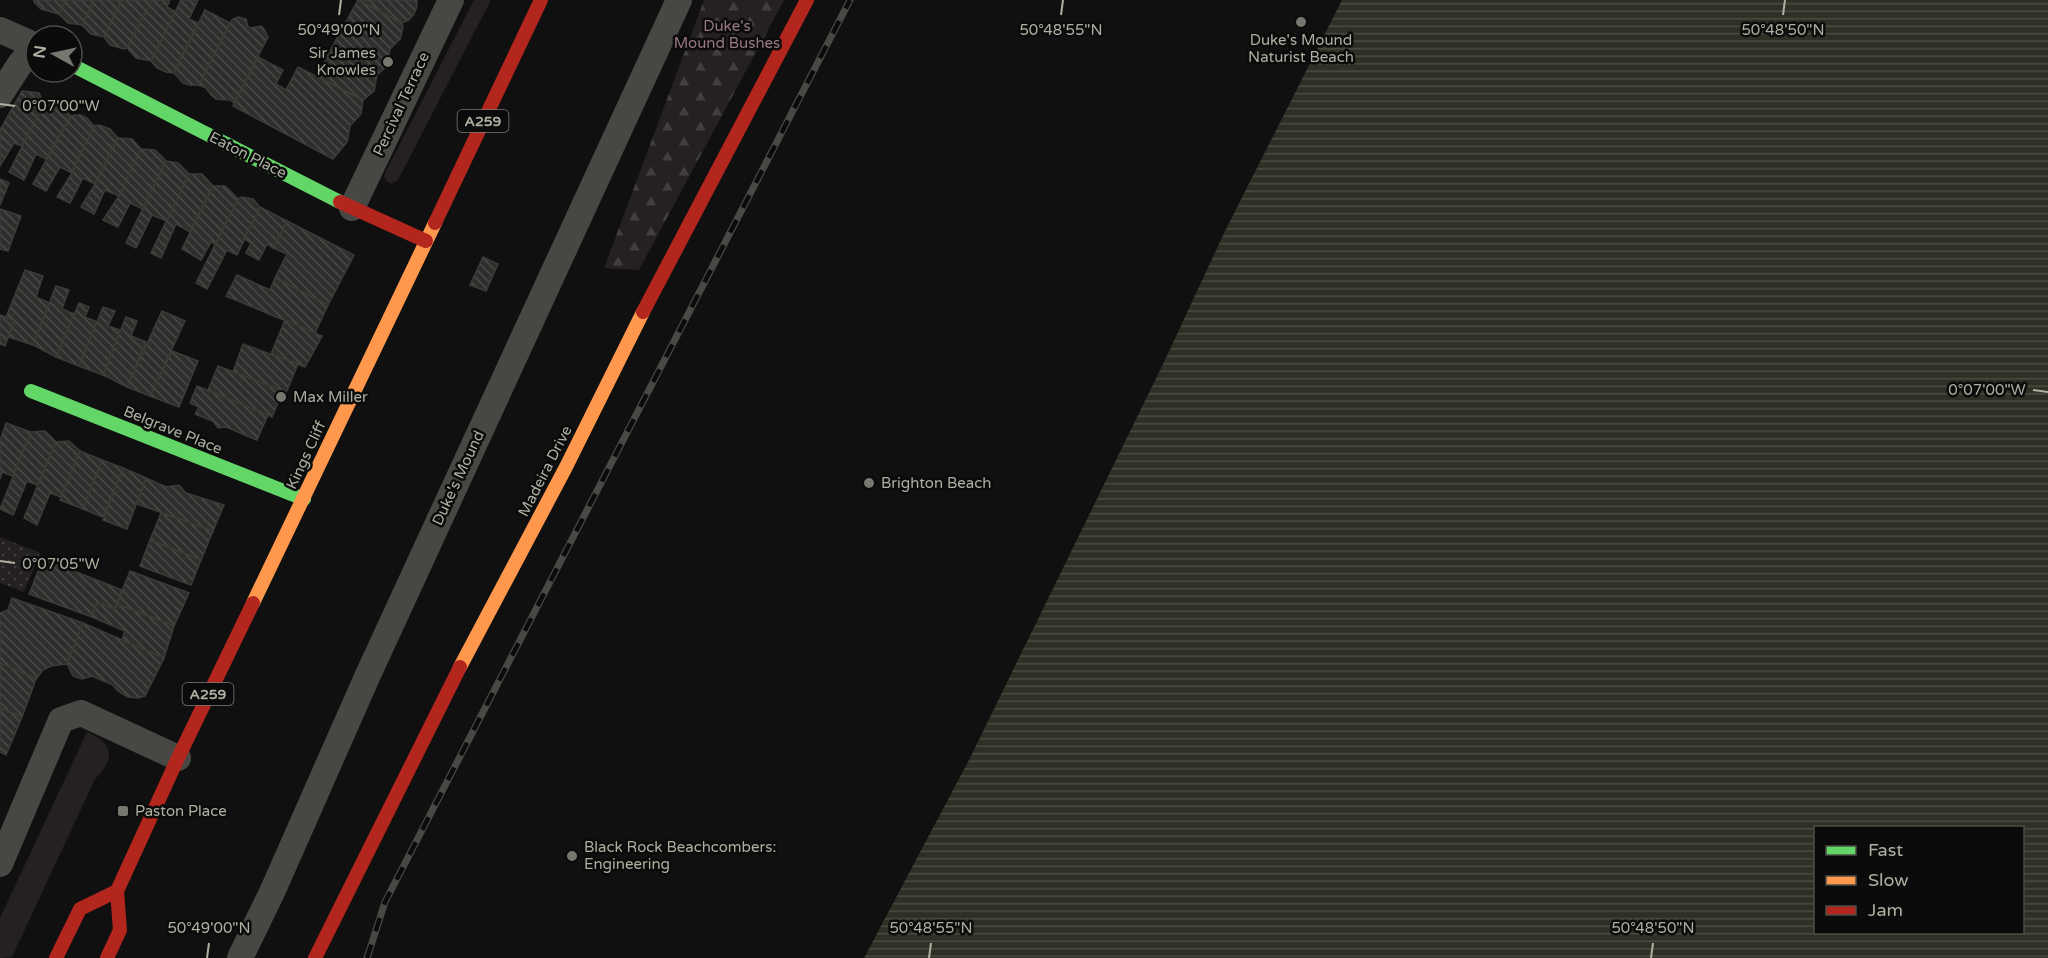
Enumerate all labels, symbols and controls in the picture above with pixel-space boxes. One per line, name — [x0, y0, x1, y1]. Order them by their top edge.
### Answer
marker: Duke's Mound Naturist Beach — [1294, 15, 1308, 29]
park label: Duke's Mound Bushes — [674, 17, 780, 52]
text: 50°49'00"N — [297, 21, 381, 39]
text: 50°48'55"N — [1019, 21, 1103, 39]
text: 50°48'50"N — [1741, 21, 1825, 39]
north arrow — [24, 24, 84, 84]
place label: Duke's Mound Naturist Beach — [1248, 31, 1354, 66]
text: N — [29, 44, 51, 60]
place label: Sir James Knowles — [309, 44, 376, 79]
street label: Percival Terrace — [369, 49, 433, 159]
marker: Sir James Knowles — [381, 55, 395, 69]
text: 0°07'00"W — [22, 97, 100, 115]
road number: A259 — [458, 110, 508, 132]
street label: Eaton Place — [206, 128, 290, 182]
text: 0°07'00"W — [1948, 381, 2026, 399]
place label: Max Miller — [293, 388, 368, 406]
marker: Max Miller — [274, 390, 288, 404]
street label: Belgrave Place — [121, 402, 225, 458]
street label: Kings Cliff — [282, 418, 330, 492]
street label: Madeira Drive — [514, 423, 576, 519]
street label: Duke's Mound — [428, 428, 488, 528]
place label: Brighton Beach — [881, 474, 991, 492]
marker: Brighton Beach — [862, 476, 876, 490]
text: 0°07'05"W — [22, 555, 100, 573]
road number: A259 — [182, 683, 234, 705]
place label: Paston Place — [135, 802, 227, 820]
marker: Paston Place — [116, 804, 130, 818]
legend — [1814, 826, 2024, 934]
place label: Black Rock Beachcombers: Engineering — [584, 838, 776, 873]
text: Fast — [1868, 839, 1903, 861]
marker: Black Rock Beachcombers: Engineering — [565, 849, 579, 863]
text: Slow — [1868, 869, 1909, 891]
text: Jam — [1868, 899, 1903, 921]
text: 50°49'00"N — [167, 919, 251, 937]
text: 50°48'55"N — [889, 919, 973, 937]
text: 50°48'50"N — [1611, 919, 1695, 937]

